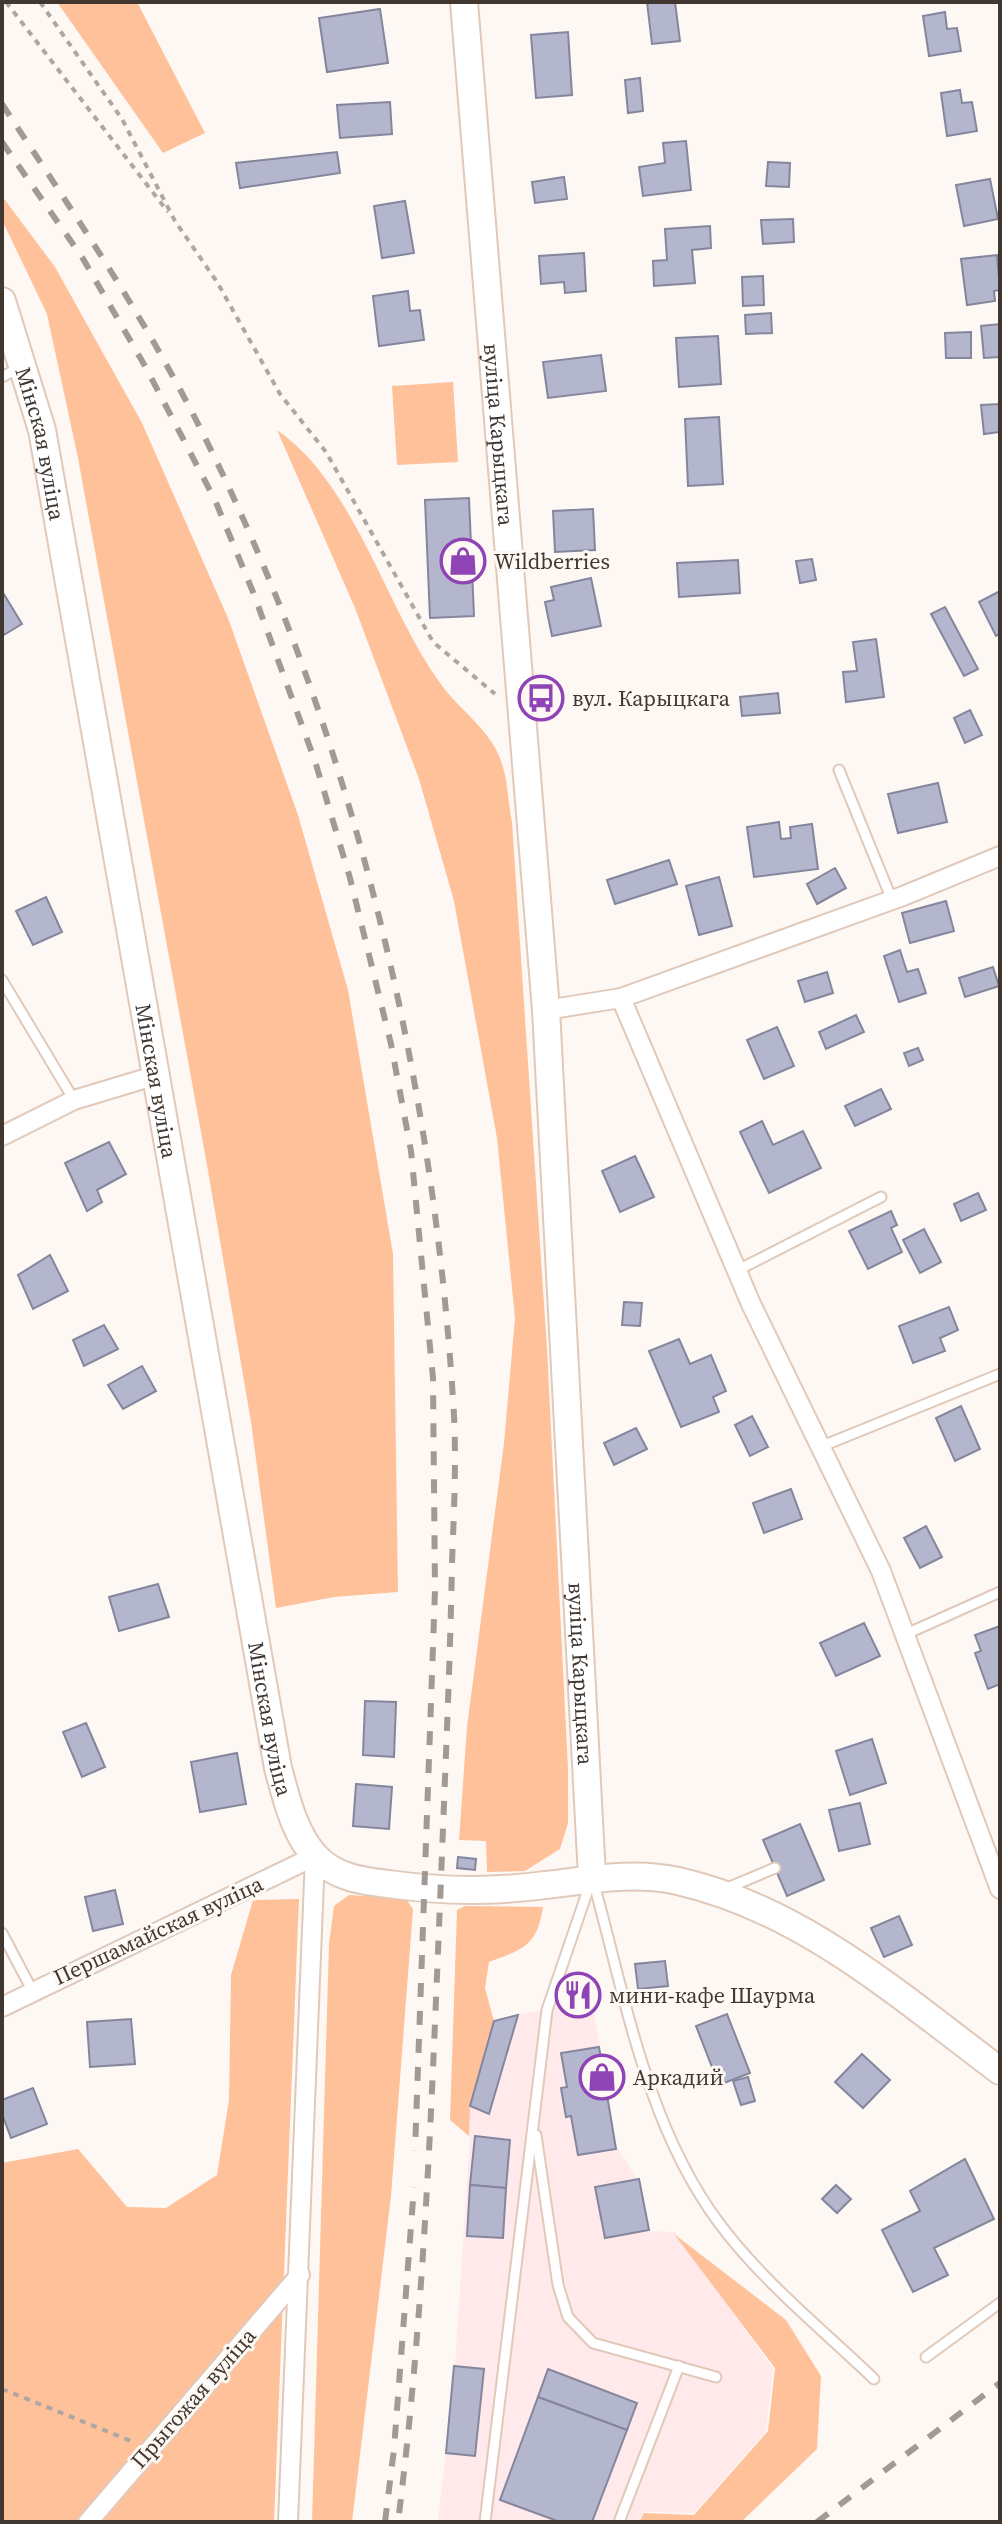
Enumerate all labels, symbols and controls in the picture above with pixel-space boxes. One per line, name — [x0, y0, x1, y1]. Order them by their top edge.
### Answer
street label: вуліца Карыцкага — [477, 342, 522, 528]
street label: Мінская вуліца — [8, 363, 73, 523]
shop icon: Wildberries — [439, 537, 487, 585]
place label: Wildberries — [494, 546, 610, 576]
bus stop icon: вул. Карыцкага — [517, 674, 565, 722]
place label: вул. Карыцкага — [572, 683, 731, 713]
street label: Мінская вуліца — [128, 1001, 185, 1161]
street label: вуліца Карыцкага — [561, 1582, 601, 1767]
street label: Мінская вуліца — [241, 1639, 300, 1800]
street label: Першамайская вуліца — [48, 1868, 268, 1992]
restaurant icon: мини-кафе Шаурма — [554, 1971, 602, 2019]
place label: мини-кафе Шаурма — [609, 1980, 816, 2010]
shop icon: Аркадий — [578, 2053, 626, 2101]
place label: Аркадий — [633, 2062, 724, 2092]
street label: Прыгожая вуліца — [124, 2321, 263, 2475]

